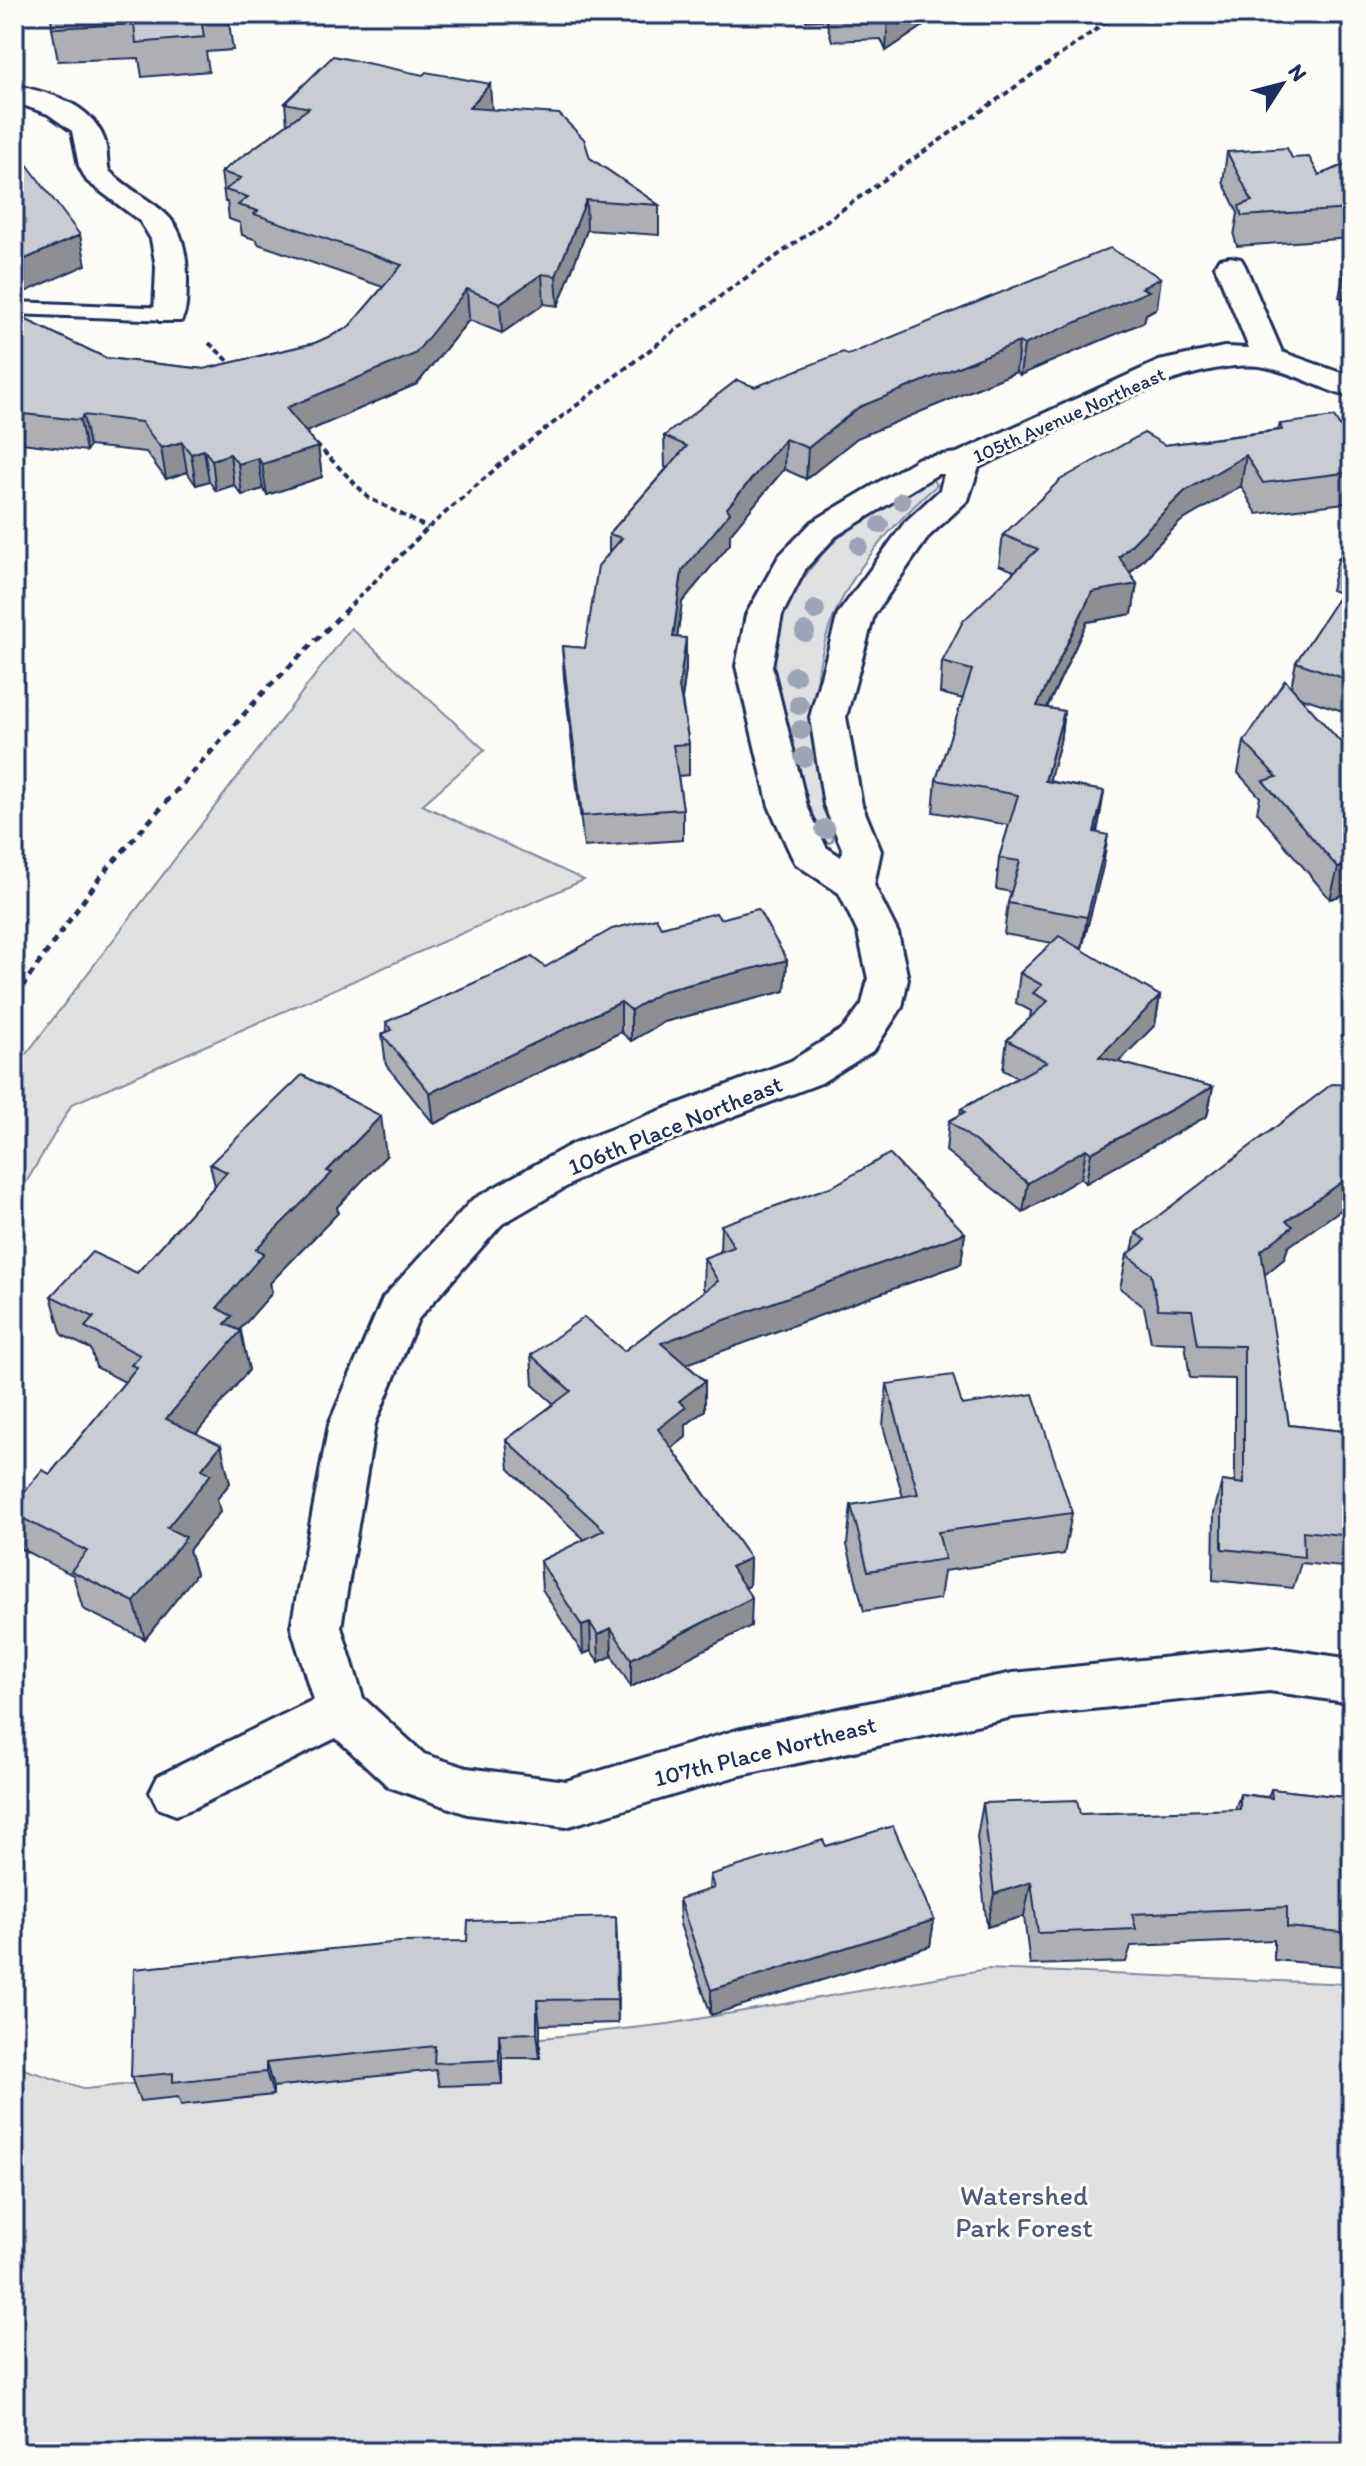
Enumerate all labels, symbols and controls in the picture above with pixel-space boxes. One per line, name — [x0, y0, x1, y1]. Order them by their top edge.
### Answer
north arrow — [1242, 44, 1322, 124]
text: N — [1282, 59, 1313, 86]
street label: 105th Avenue Northeast — [969, 362, 1169, 468]
street label: 106th Place Northeast — [564, 1069, 786, 1181]
street label: 107th Place Northeast — [651, 1709, 879, 1793]
park label: Watershed Park Forest — [955, 2178, 1093, 2244]

